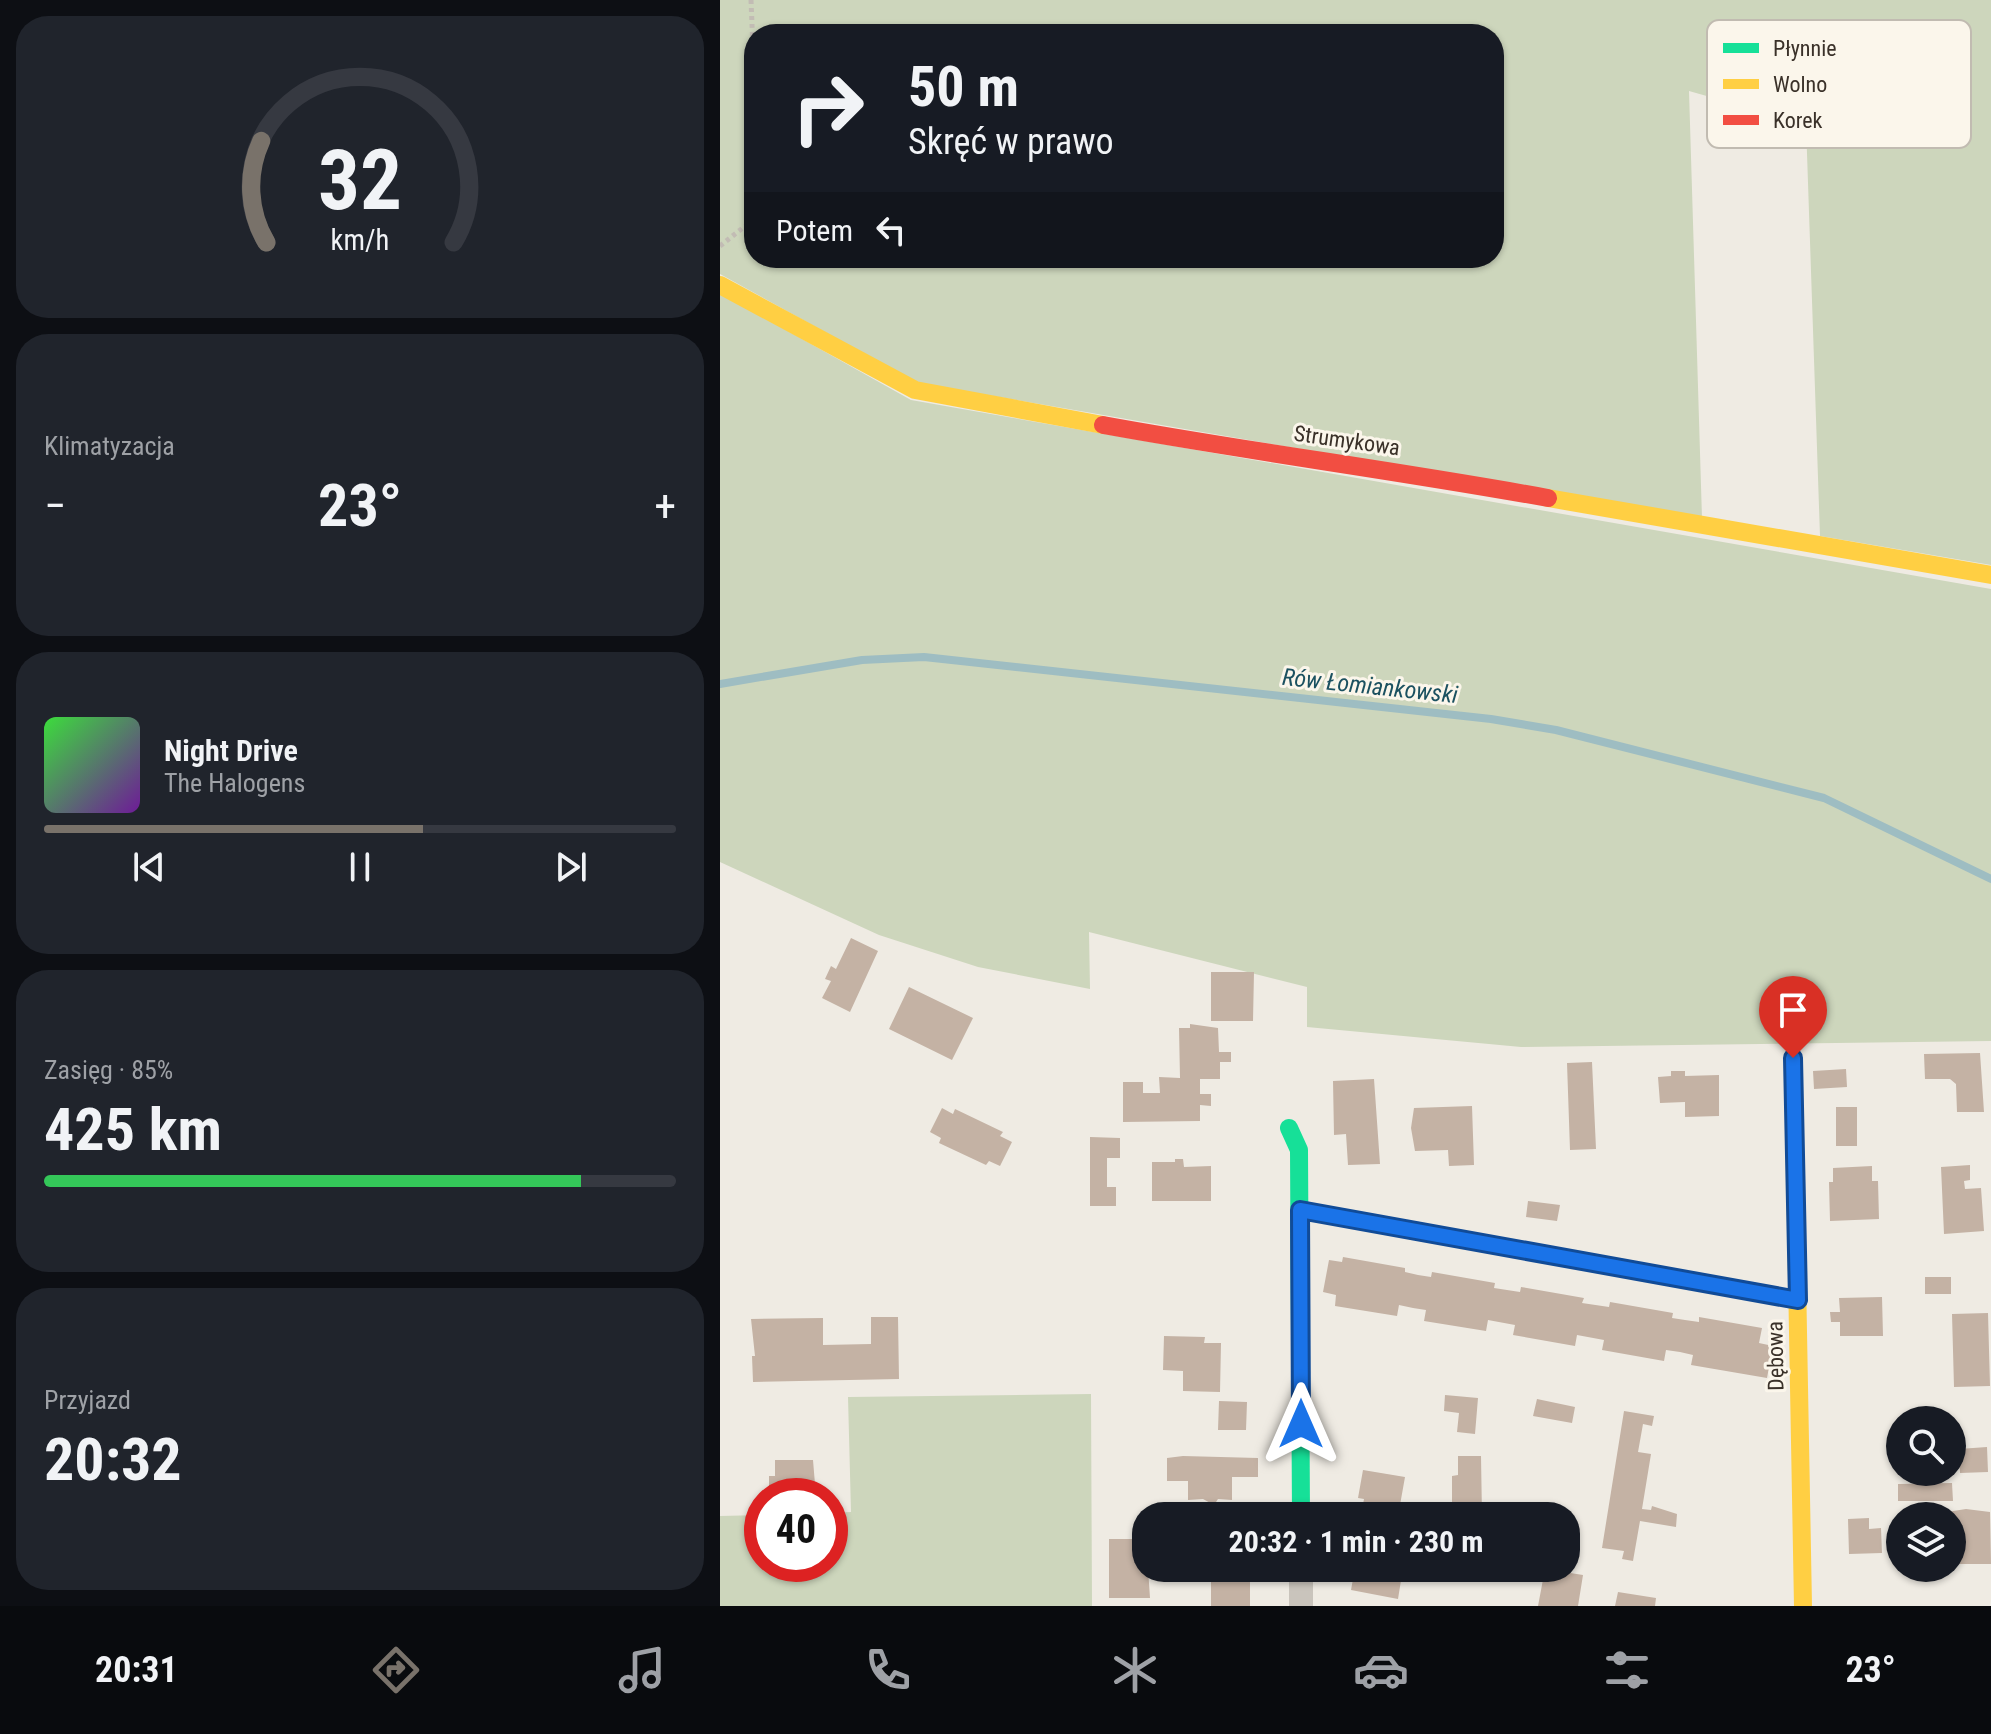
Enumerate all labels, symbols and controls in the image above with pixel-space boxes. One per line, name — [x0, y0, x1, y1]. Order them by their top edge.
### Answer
legend — [1707, 20, 1971, 148]
text: Płynnie — [1773, 36, 1837, 61]
text: 50 m — [908, 54, 1019, 120]
icon: right — [776, 56, 880, 160]
text: Wolno — [1773, 72, 1827, 97]
text: Korek — [1773, 108, 1823, 133]
text: Skręć w prawo — [908, 121, 1114, 163]
text: 32 — [318, 132, 402, 229]
icon: left — [869, 208, 913, 252]
text: Potem — [776, 213, 853, 248]
text: km/h — [331, 223, 389, 257]
street label: Strumykowa — [1292, 421, 1402, 460]
text: Klimatyzacja — [44, 431, 175, 461]
text: 23° — [318, 470, 402, 541]
text: − — [44, 480, 66, 532]
text: + — [654, 480, 676, 532]
water label: Rów Łomiankowski — [1281, 663, 1460, 709]
text: Night Drive — [164, 733, 298, 768]
text: The Halogens — [164, 768, 305, 798]
icon: previous — [127, 845, 171, 889]
icon: pause — [338, 845, 382, 889]
icon: next — [549, 845, 593, 889]
pin — [1759, 976, 1827, 1058]
icon: arrive — [1771, 988, 1815, 1032]
text: Zasięg · 85% — [44, 1055, 173, 1085]
text: 425 km — [44, 1094, 222, 1165]
street label: Dębowa — [1762, 1321, 1789, 1391]
position arrow — [1259, 1382, 1343, 1466]
text: Przyjazd — [44, 1385, 131, 1415]
map controls — [1886, 1406, 1966, 1582]
button: search — [1886, 1406, 1966, 1486]
text: 20:32 — [44, 1424, 182, 1495]
speed limit sign: 40 — [744, 1478, 848, 1582]
button: layers — [1886, 1502, 1966, 1582]
text: 20:32 · 1 min · 230 m — [1229, 1524, 1483, 1559]
icon: directions — [368, 1642, 424, 1698]
icon: music — [614, 1642, 670, 1698]
icon: phone — [860, 1642, 916, 1698]
icon: climate — [1107, 1642, 1163, 1698]
icon: car — [1353, 1642, 1409, 1698]
icon: filters — [1599, 1642, 1655, 1698]
text: 20:31 — [95, 1649, 178, 1691]
text: 23° — [1845, 1649, 1896, 1691]

